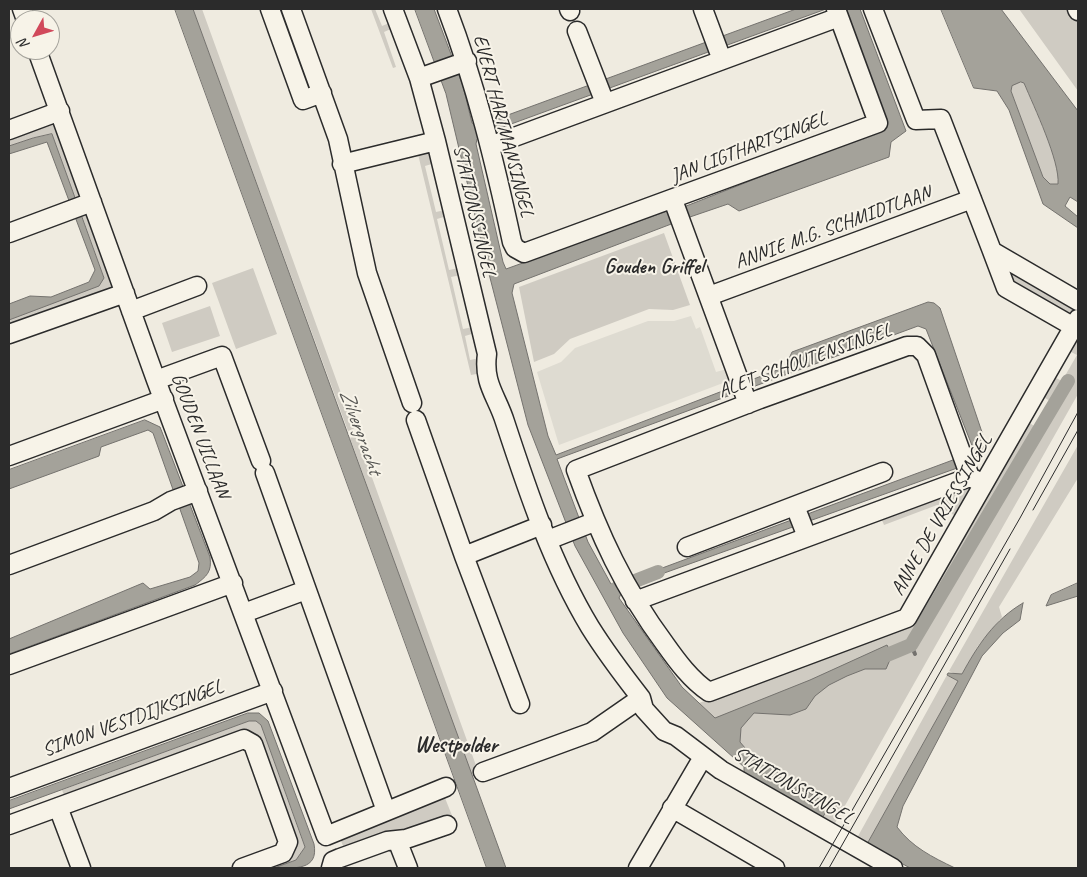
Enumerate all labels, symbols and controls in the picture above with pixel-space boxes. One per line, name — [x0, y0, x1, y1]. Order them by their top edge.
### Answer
north arrow — [10, 10, 60, 60]
street label: EVERT HARTMANSINGEL — [467, 32, 539, 220]
text: N — [14, 35, 33, 53]
street label: JAN LIGTHARTSINGEL — [667, 107, 831, 189]
street label: STATIONSSINGEL — [447, 143, 501, 279]
street label: ANNIE M.G. SCHMIDTLAAN — [732, 181, 934, 275]
district label: Gouden Griffel — [604, 254, 704, 280]
street label: ALET SCHOUTENSINGEL — [715, 319, 895, 403]
street label: GOUDEN UILLAAN — [165, 370, 235, 502]
water label: Zilvergracht — [333, 386, 387, 478]
street label: ANNE DE VRIESSINGEL — [886, 430, 998, 600]
street label: SIMON VESTDIJKSINGEL — [39, 675, 227, 763]
district label: Westpolder — [415, 733, 497, 759]
street label: STATIONSSINGEL — [729, 742, 857, 830]

